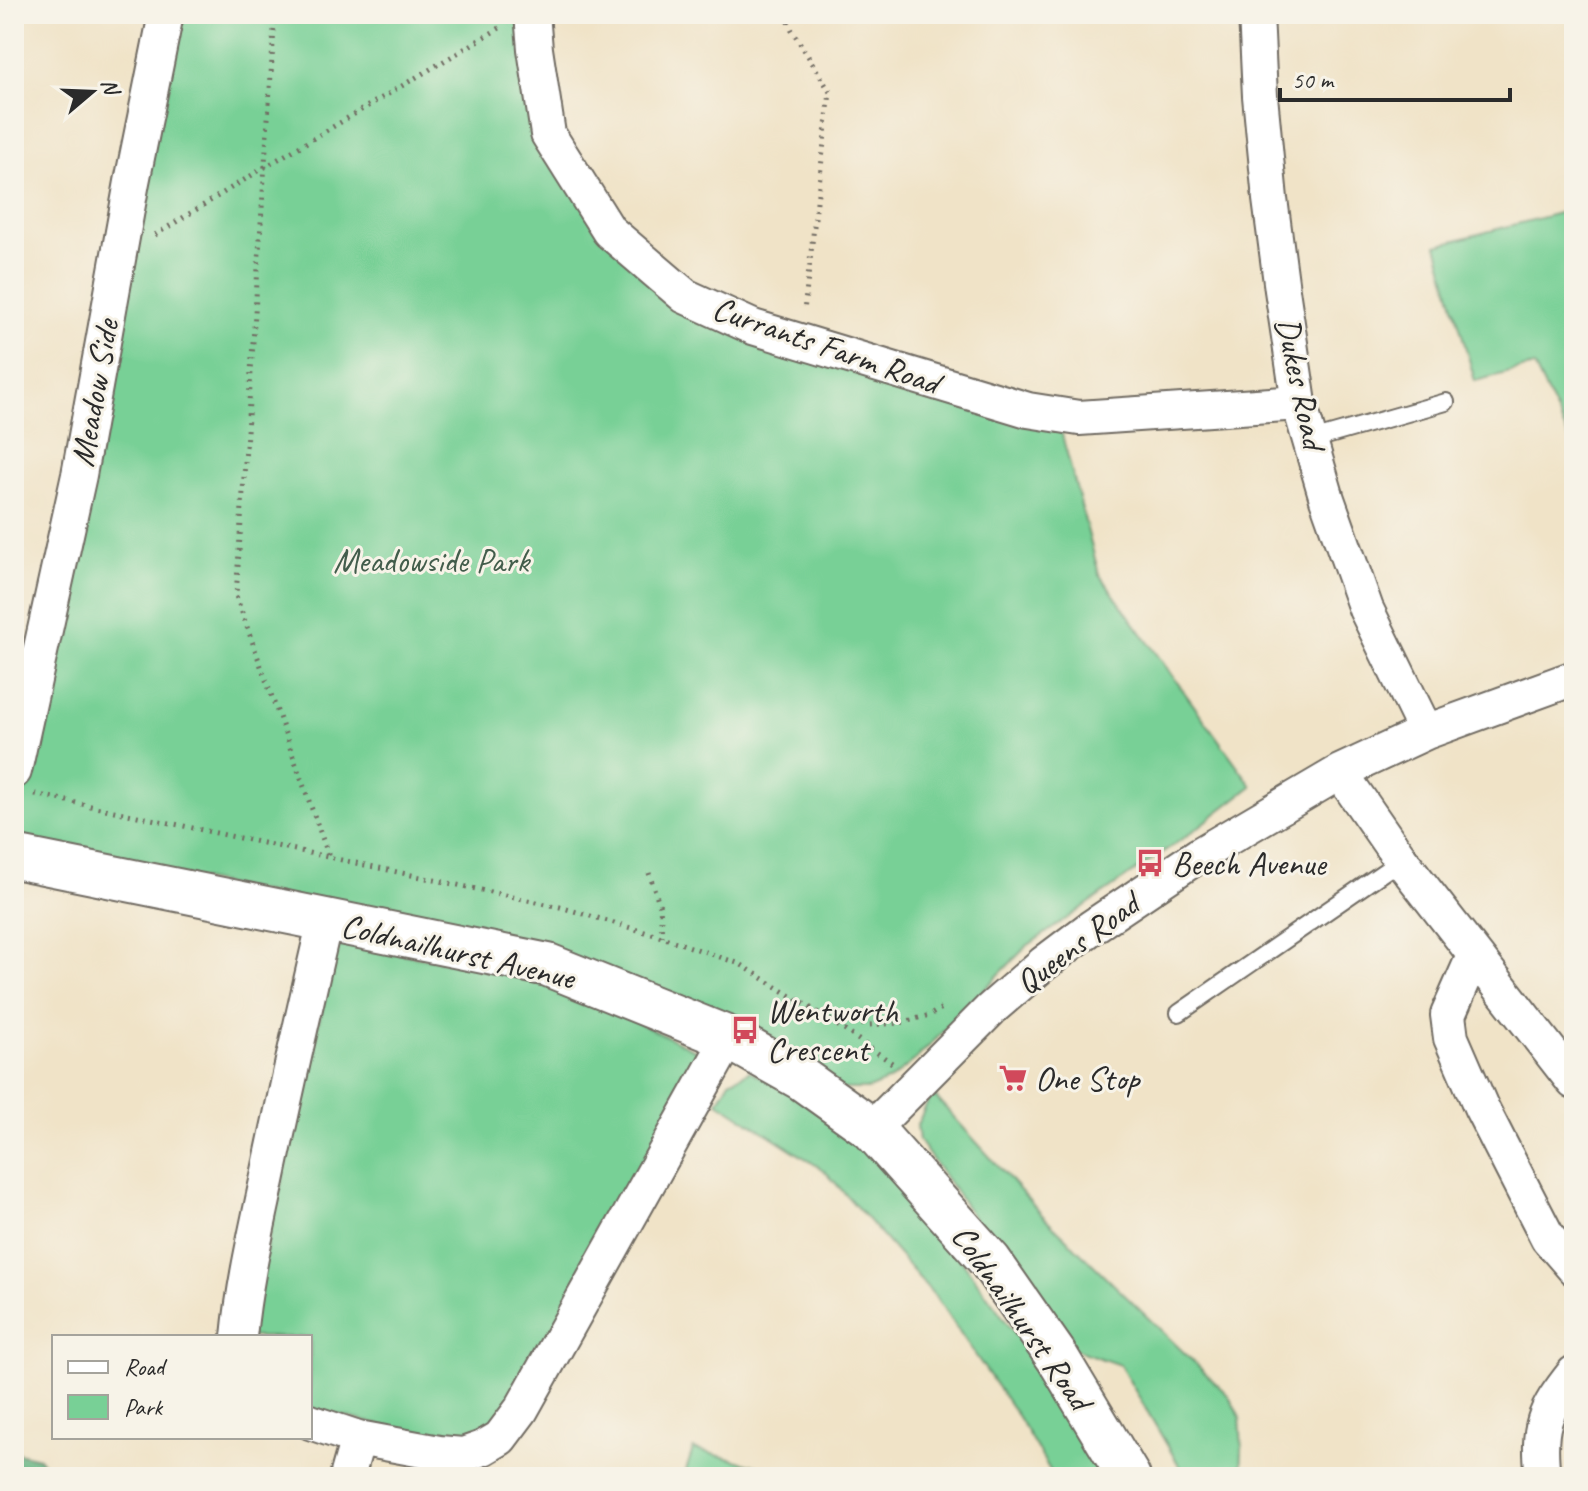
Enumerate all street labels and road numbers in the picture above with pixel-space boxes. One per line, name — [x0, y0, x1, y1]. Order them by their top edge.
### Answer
street label: Currants Farm Road — [707, 286, 950, 406]
street label: Dukes Road — [1266, 313, 1337, 457]
street label: Meadow Side — [60, 314, 128, 470]
street label: Queens Road — [1007, 880, 1151, 1003]
street label: Coldnailhurst Avenue — [337, 903, 581, 999]
street label: Coldnailhurst Road — [942, 1216, 1104, 1422]

